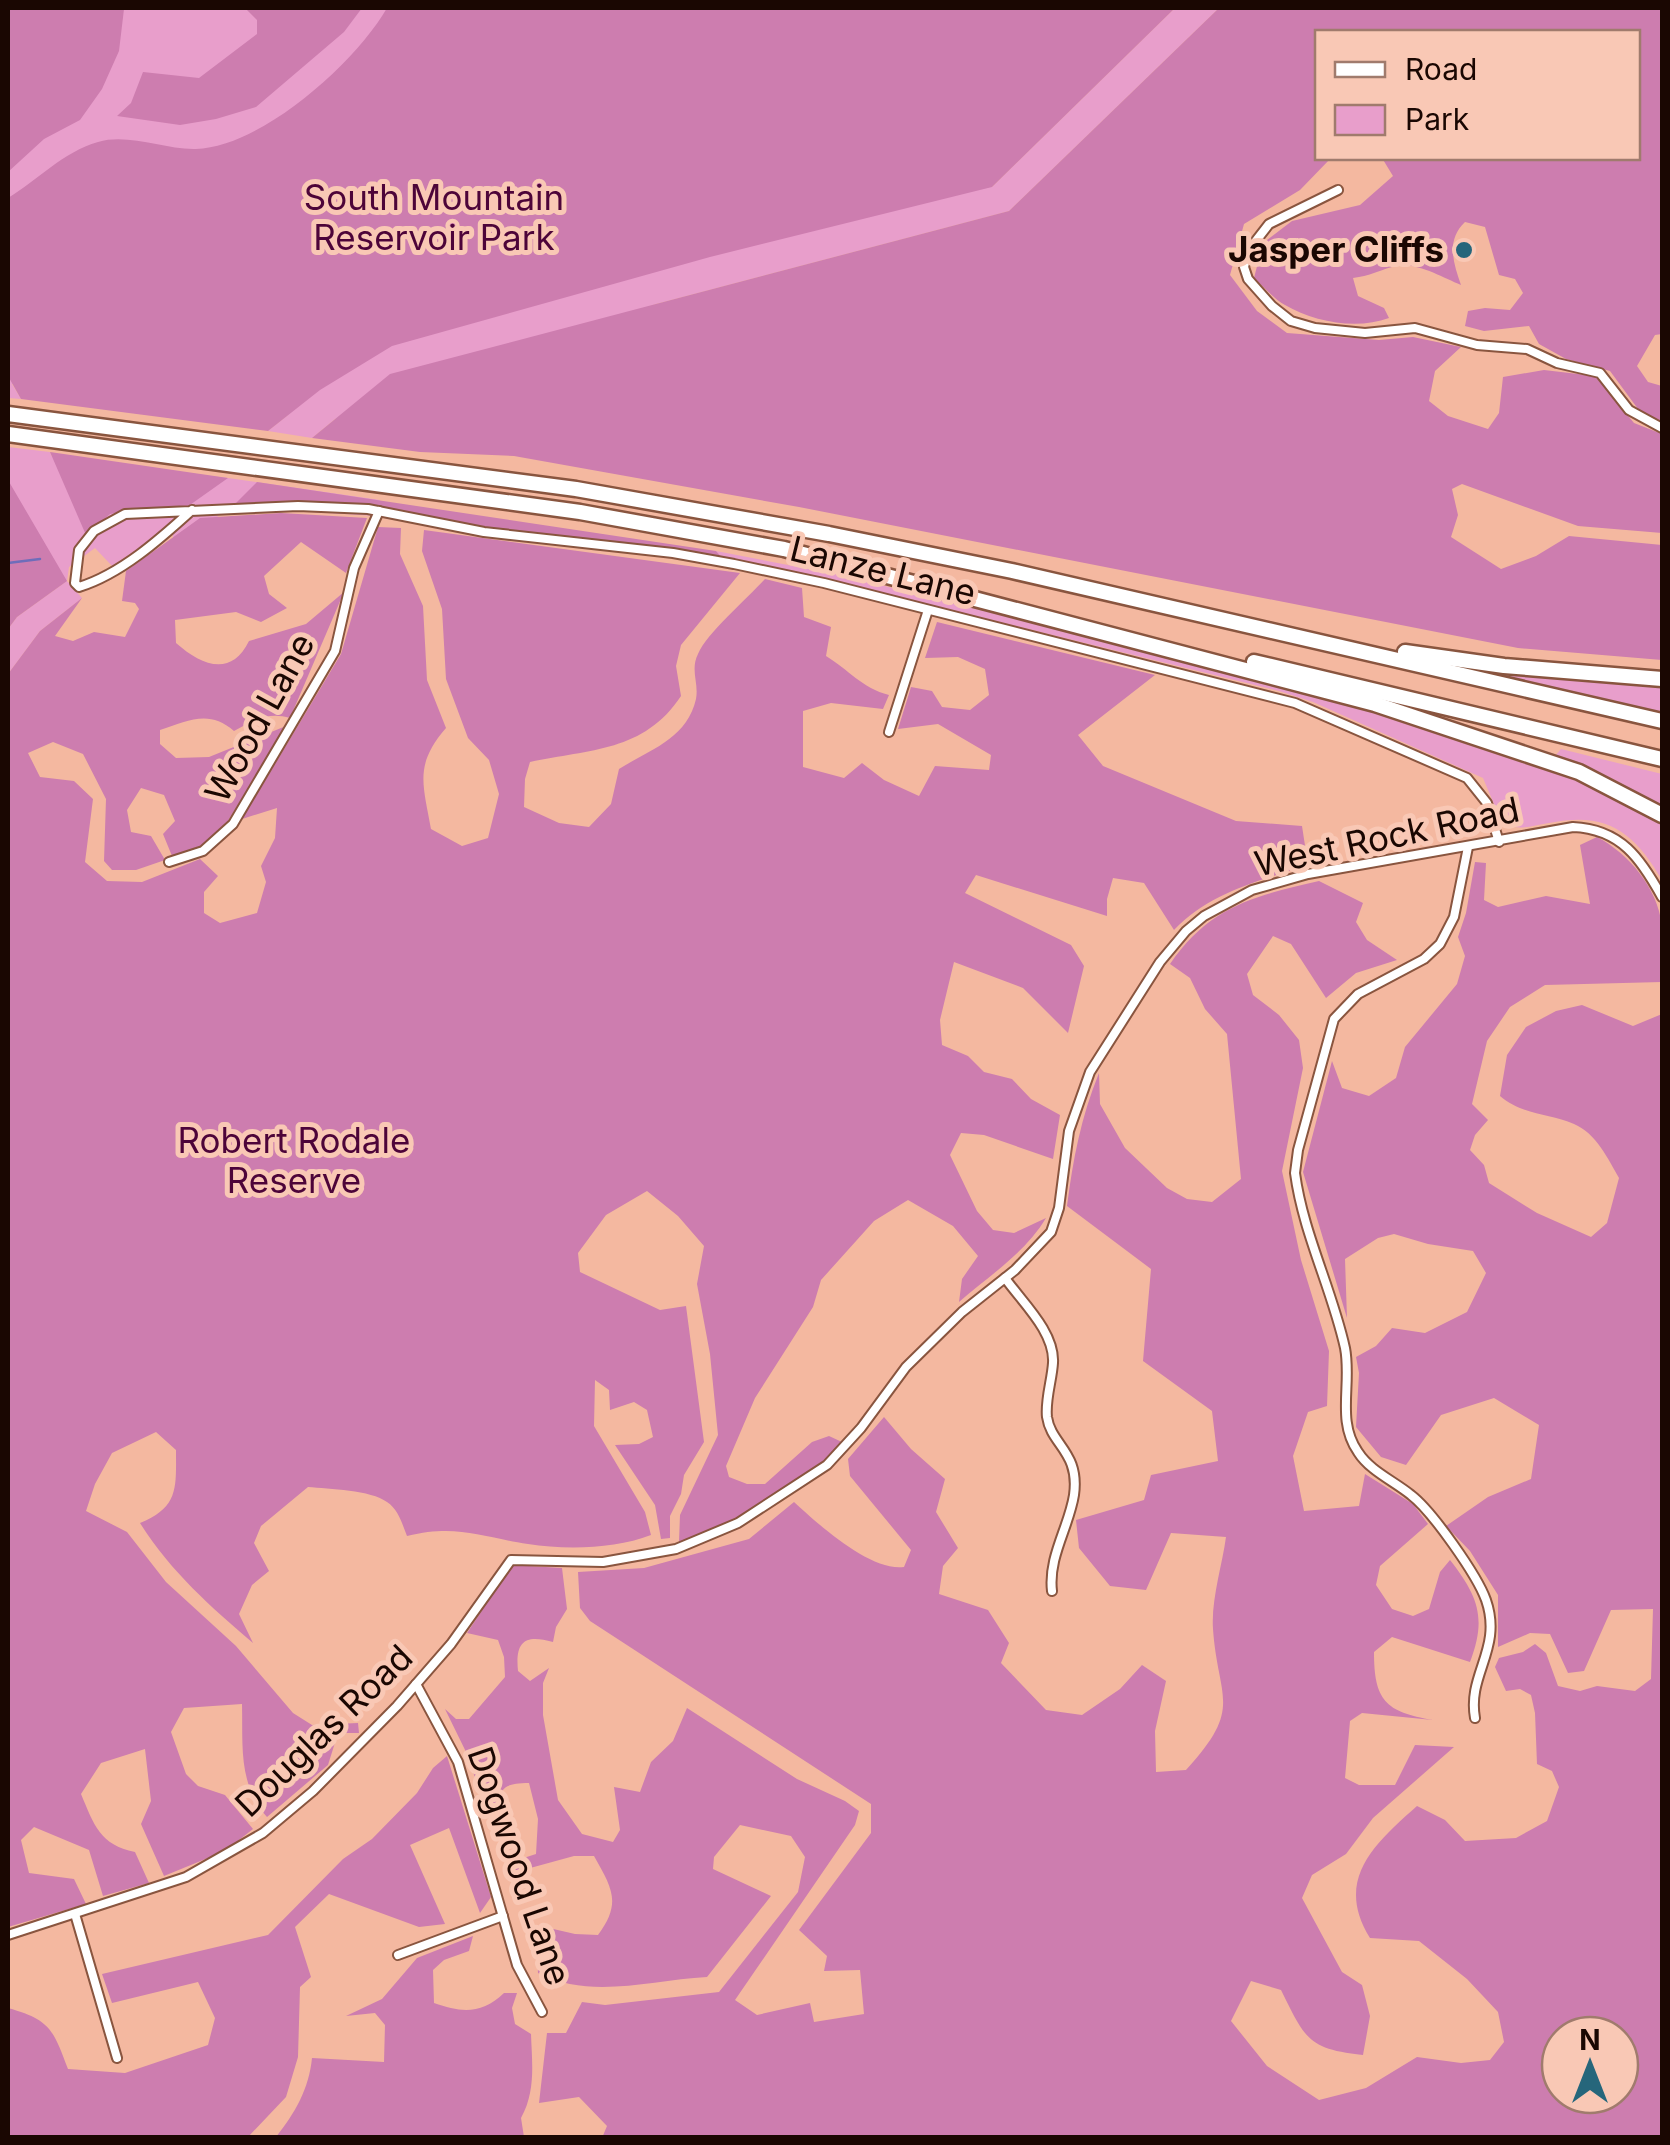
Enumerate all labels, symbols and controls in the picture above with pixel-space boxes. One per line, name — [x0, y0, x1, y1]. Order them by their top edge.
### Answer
legend — [1315, 30, 1640, 160]
text: Road — [1405, 51, 1477, 87]
text: Park — [1405, 101, 1470, 137]
park label: South Mountain Reservoir Park — [304, 176, 564, 258]
place label: Jasper Cliffs — [1228, 228, 1444, 270]
marker: Jasper Cliffs — [1453, 239, 1475, 261]
street label: Lanze Lane — [786, 527, 980, 613]
street label: Wood Lane — [196, 626, 323, 809]
street label: West Rock Road — [1251, 787, 1523, 885]
park label: Robert Rodale Reserve — [178, 1119, 410, 1201]
street label: Douglas Road — [226, 1636, 420, 1825]
street label: Dogwood Lane — [459, 1741, 580, 1990]
north arrow — [1540, 2015, 1640, 2115]
text: N — [1579, 2023, 1601, 2057]

